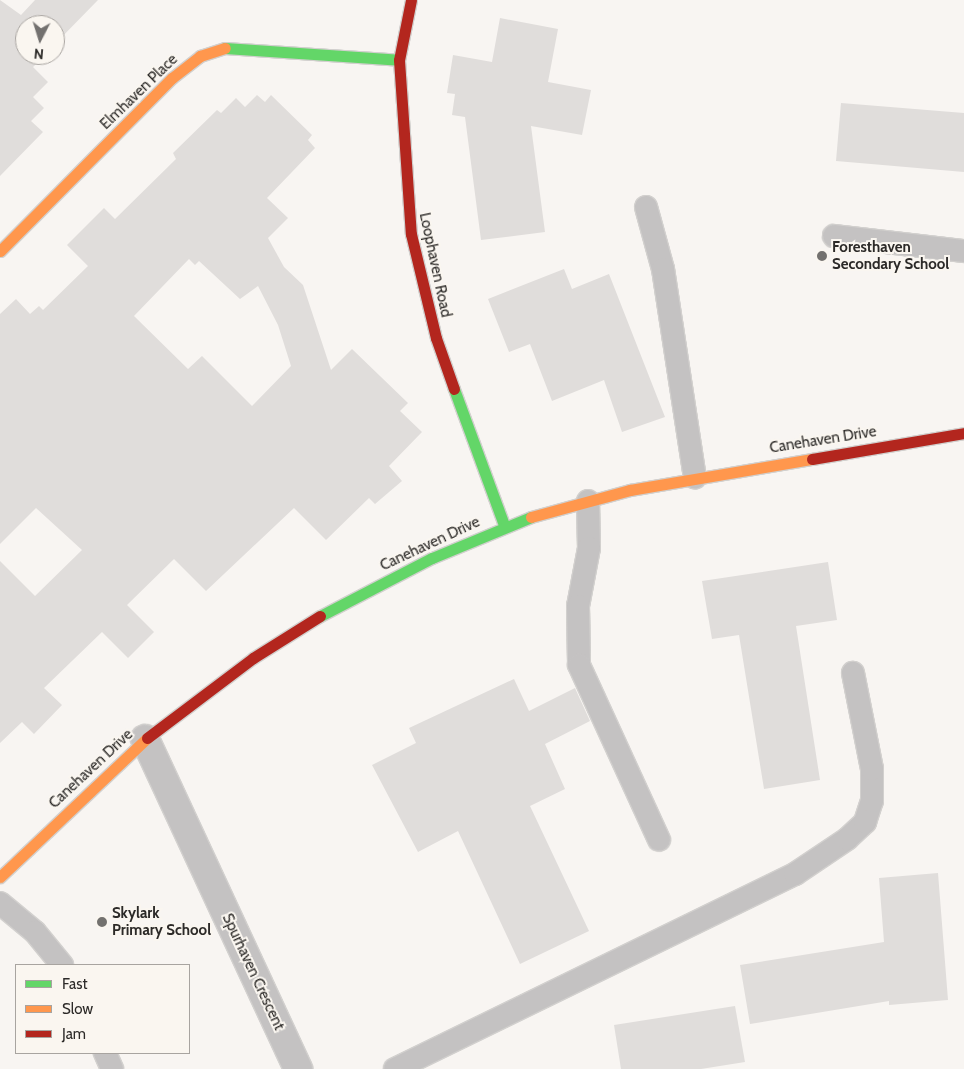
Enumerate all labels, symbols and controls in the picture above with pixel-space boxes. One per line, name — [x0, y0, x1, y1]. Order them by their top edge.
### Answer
north arrow — [15, 15, 65, 65]
text: N — [33, 45, 44, 63]
street label: Elmhaven Place — [97, 51, 181, 133]
street label: Loophaven Road — [415, 211, 455, 319]
place label: Foresthaven Secondary School — [832, 238, 949, 273]
marker: Foresthaven Secondary School — [816, 250, 828, 262]
street label: Canehaven Drive — [768, 423, 878, 457]
street label: Canehaven Drive — [377, 513, 483, 575]
street label: Canehaven Drive — [45, 726, 137, 812]
place label: Skylark Primary School — [112, 904, 211, 939]
street label: Spurhaven Crescent — [218, 911, 288, 1033]
marker: Skylark Primary School — [96, 916, 108, 928]
legend — [15, 964, 190, 1054]
text: Fast — [62, 975, 87, 993]
text: Slow — [62, 1000, 93, 1018]
text: Jam — [62, 1025, 86, 1043]

